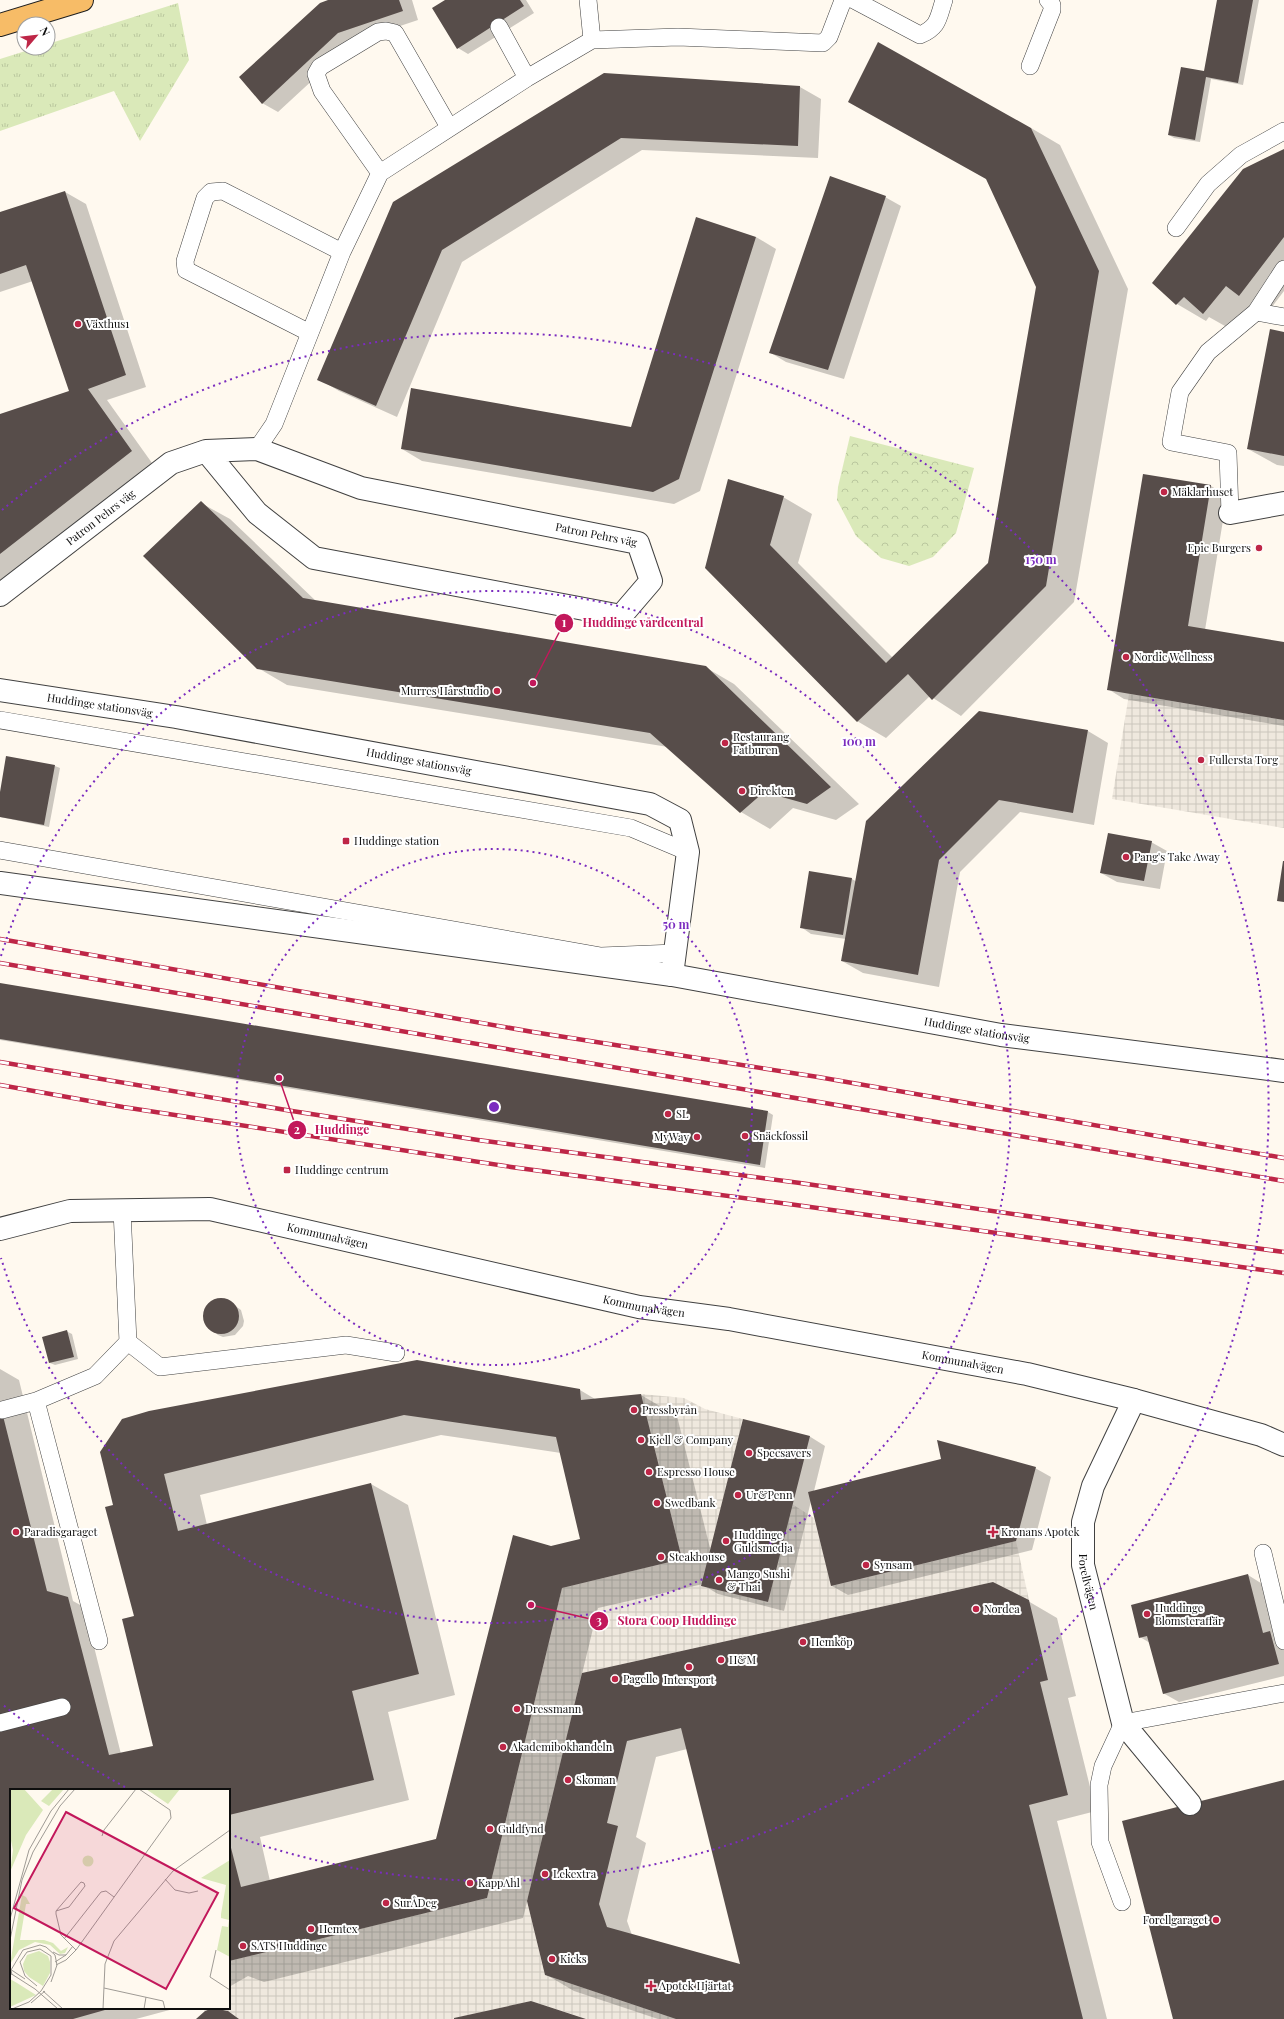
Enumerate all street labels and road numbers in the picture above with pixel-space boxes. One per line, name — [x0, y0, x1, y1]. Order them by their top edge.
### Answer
street label: Patron Pehrs väg — [63, 486, 138, 548]
street label: Patron Pehrs väg — [554, 519, 639, 550]
street label: Huddinge stationsväg — [46, 689, 154, 720]
street label: Huddinge stationsväg — [365, 744, 473, 778]
street label: Huddinge stationsväg — [923, 1013, 1031, 1046]
street label: Kommunalvägen — [286, 1219, 370, 1252]
street label: Kommunalvägen — [601, 1291, 686, 1320]
street label: Kommunalvägen — [921, 1347, 1006, 1377]
street label: Forellvägen — [1076, 1554, 1102, 1612]

